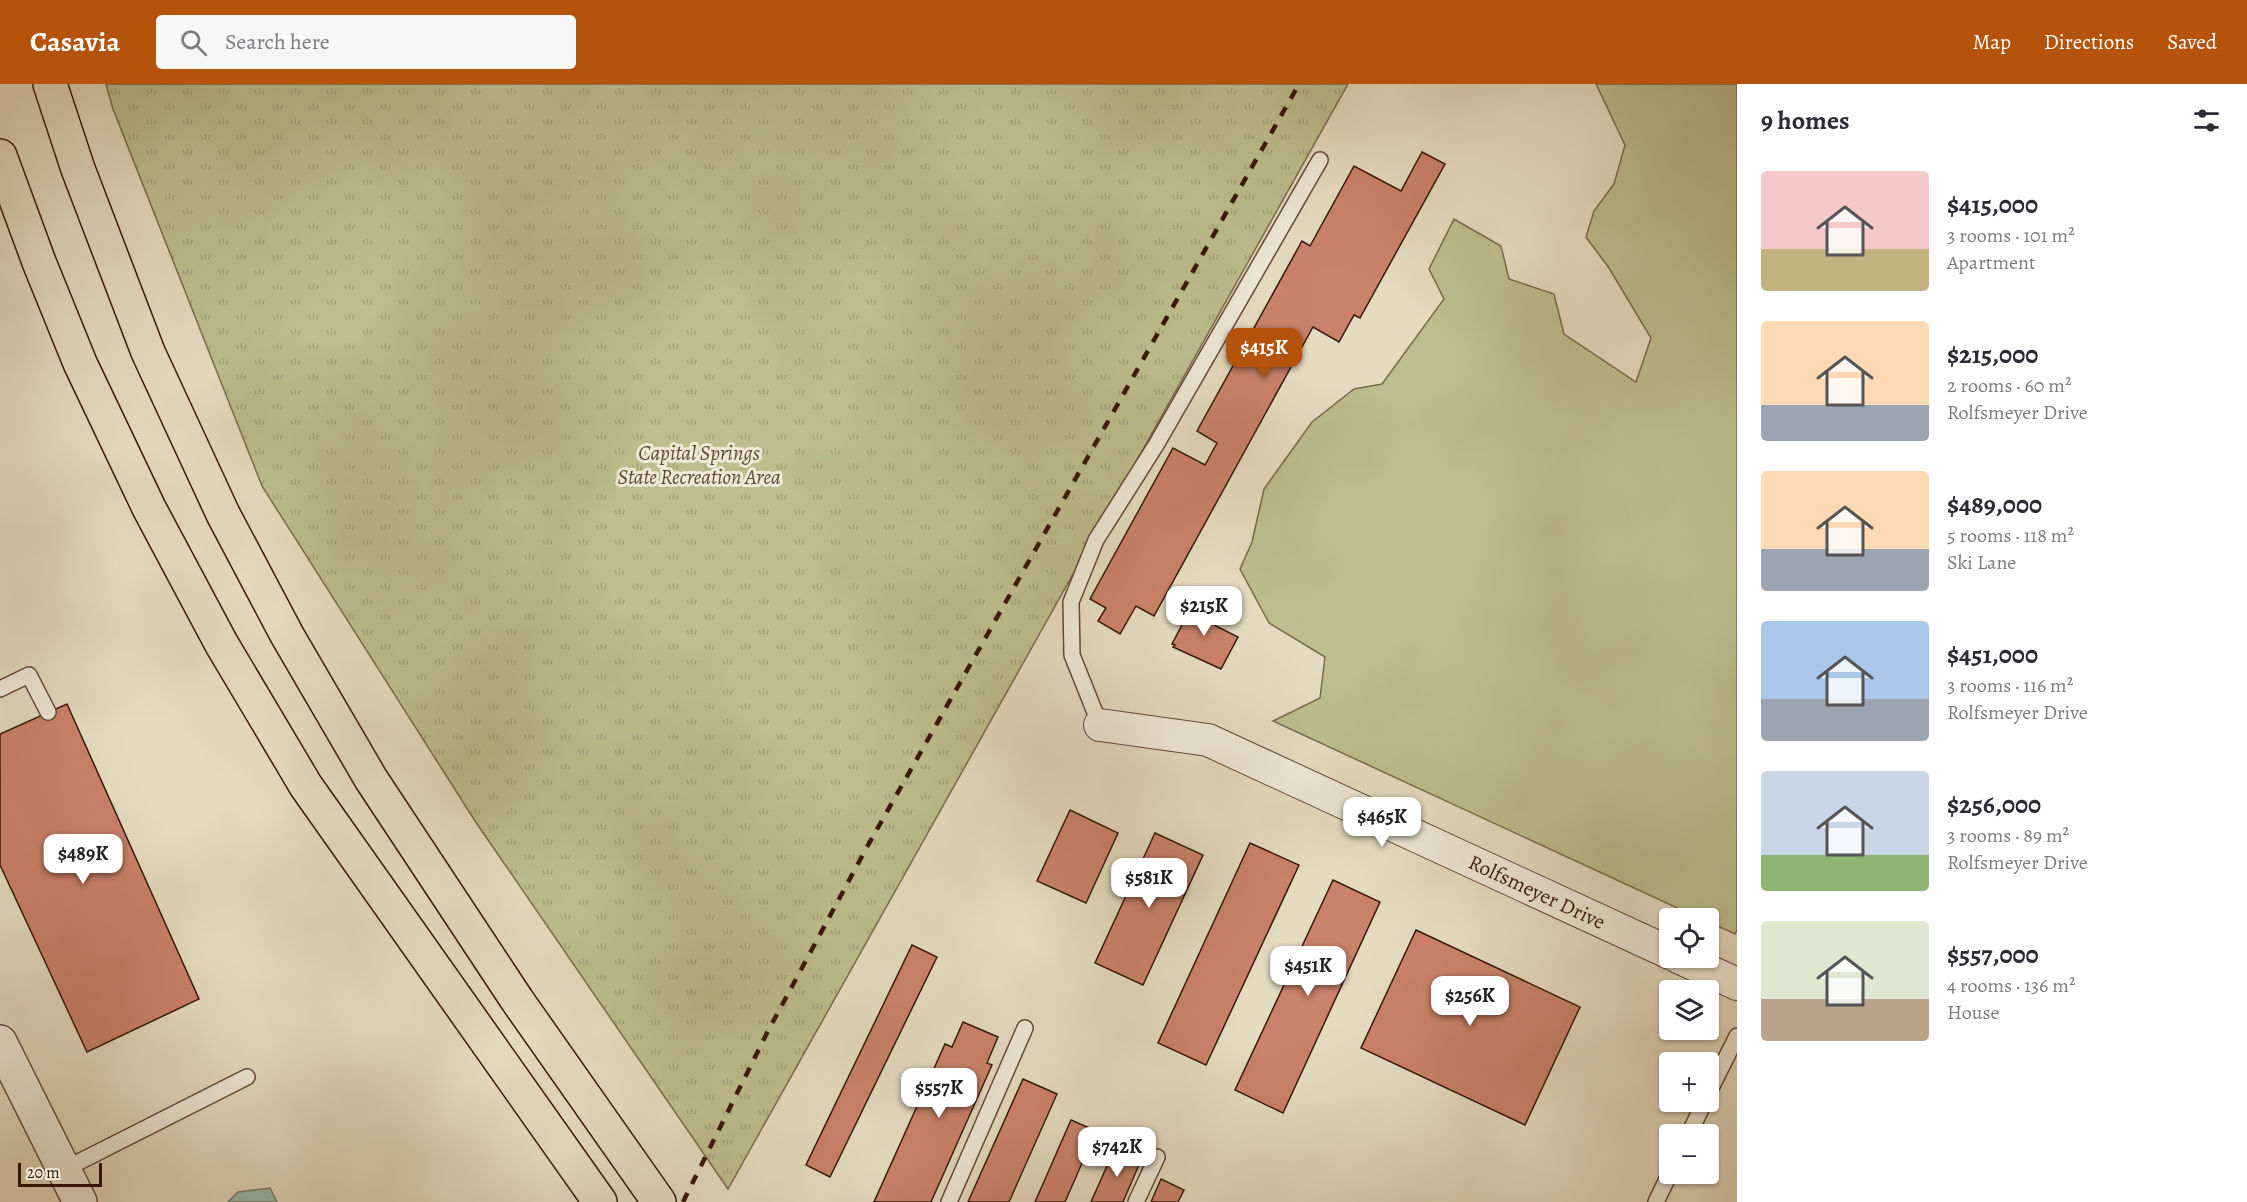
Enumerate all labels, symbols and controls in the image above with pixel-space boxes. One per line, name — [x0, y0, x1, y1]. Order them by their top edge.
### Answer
search box — [156, 15, 576, 69]
text: Casavia — [30, 23, 120, 61]
icon: search — [177, 26, 210, 59]
text: Search here — [225, 27, 330, 57]
text: Map — [1973, 28, 2011, 56]
text: Directions — [2044, 28, 2134, 56]
text: Saved — [2167, 28, 2217, 56]
text: 9 homes — [1761, 103, 1850, 138]
icon: filters — [2190, 104, 2223, 137]
text: $415,000 — [1947, 187, 2038, 222]
icon: home — [1809, 195, 1881, 267]
text: 3 rooms · 101 m² — [1947, 222, 2075, 249]
text: Apartment — [1947, 249, 2036, 276]
pin: $415K — [1222, 328, 1306, 379]
text: $415K — [1240, 334, 1288, 361]
text: $215,000 — [1947, 337, 2038, 372]
icon: home — [1809, 345, 1881, 417]
text: 2 rooms · 60 m² — [1947, 372, 2071, 399]
text: Rolfsmeyer Drive — [1947, 399, 2088, 426]
park label: Capital Springs State Recreation Area — [617, 439, 781, 491]
text: $489,000 — [1947, 487, 2042, 522]
icon: home — [1809, 495, 1881, 567]
text: 5 rooms · 118 m² — [1947, 522, 2074, 549]
text: Ski Lane — [1947, 549, 2016, 576]
pin: $215K — [1162, 586, 1246, 637]
text: $215K — [1180, 592, 1228, 619]
text: $451,000 — [1947, 637, 2038, 672]
icon: home — [1809, 645, 1881, 717]
text: 3 rooms · 116 m² — [1947, 672, 2073, 699]
text: Rolfsmeyer Drive — [1947, 699, 2088, 726]
text: $256,000 — [1947, 787, 2041, 822]
icon: home — [1809, 795, 1881, 867]
pin: $465K — [1340, 797, 1424, 848]
text: $465K — [1357, 803, 1407, 830]
text: 3 rooms · 89 m² — [1947, 822, 2069, 849]
pin: $489K — [41, 834, 125, 885]
text: $489K — [58, 840, 108, 867]
street label: Rolfsmeyer Drive — [1464, 848, 1610, 936]
text: Rolfsmeyer Drive — [1947, 849, 2088, 876]
pin: $581K — [1107, 858, 1191, 909]
text: $581K — [1125, 864, 1173, 891]
map controls — [1659, 908, 1719, 1184]
button: locate — [1659, 908, 1719, 968]
text: $557,000 — [1947, 937, 2039, 972]
icon: home — [1809, 945, 1881, 1017]
pin: $451K — [1266, 946, 1350, 997]
text: $451K — [1284, 952, 1332, 979]
text: 4 rooms · 136 m² — [1947, 972, 2076, 999]
pin: $256K — [1428, 976, 1512, 1027]
button: layers — [1659, 980, 1719, 1040]
text: $256K — [1445, 982, 1495, 1009]
text: House — [1947, 999, 1999, 1026]
button: + — [1659, 1052, 1719, 1112]
pin: $557K — [897, 1068, 981, 1119]
text: $557K — [915, 1074, 963, 1101]
button: − — [1659, 1124, 1719, 1184]
pin: $742K — [1075, 1127, 1159, 1178]
text: $742K — [1092, 1133, 1142, 1160]
scale bar — [18, 1160, 102, 1188]
text: 20 m — [27, 1162, 60, 1184]

